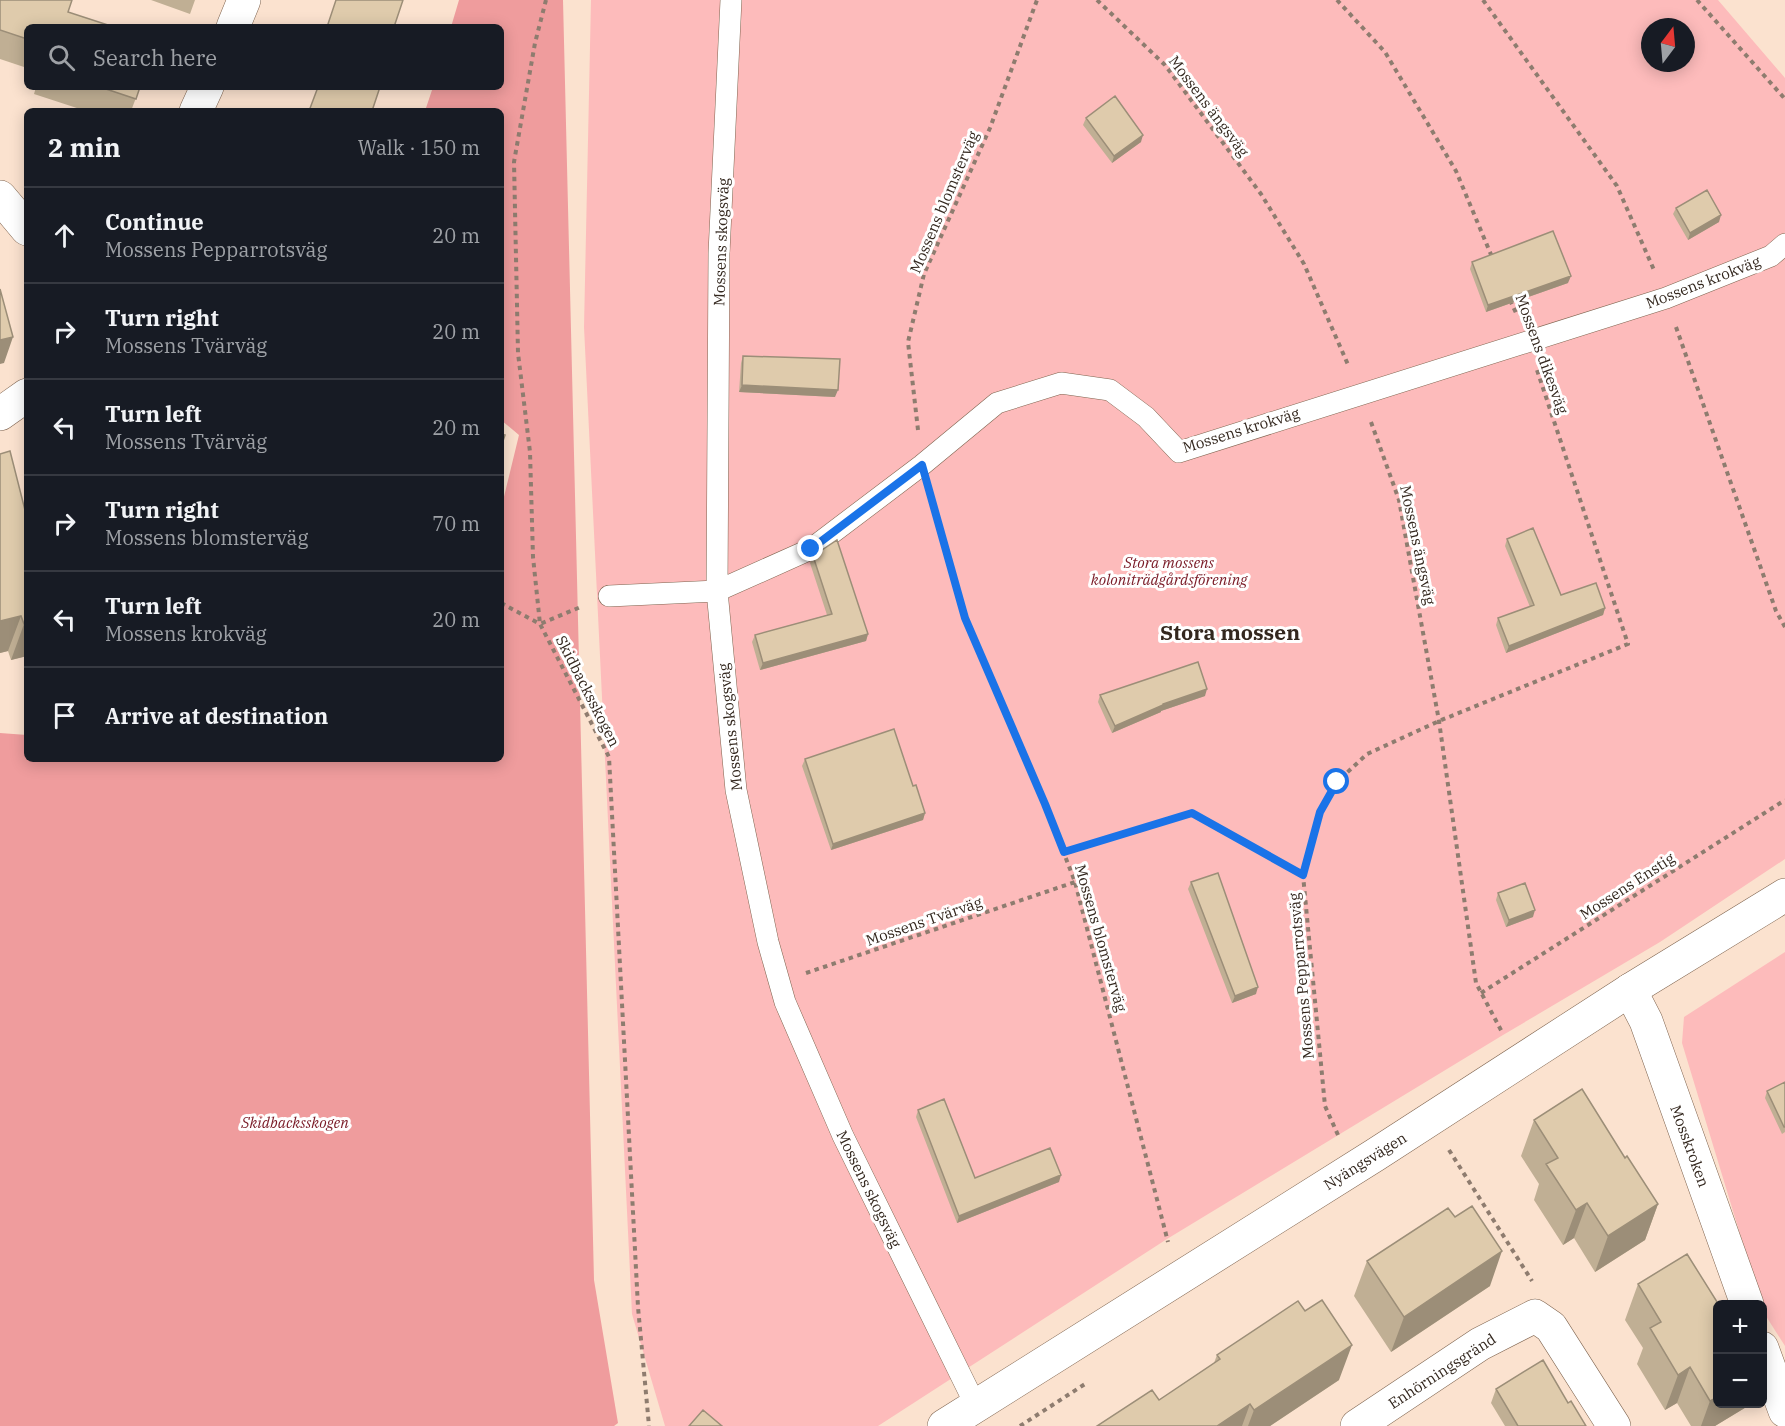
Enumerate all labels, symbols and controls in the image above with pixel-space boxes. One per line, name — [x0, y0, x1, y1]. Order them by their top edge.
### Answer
north arrow — [1641, 18, 1695, 72]
search box — [24, 24, 504, 90]
icon: search — [45, 41, 78, 74]
text: Search here — [93, 43, 217, 72]
street label: Mossens ängsväg — [1165, 52, 1253, 160]
street label: Mossens blomsterväg — [905, 128, 983, 276]
text: 2 min — [48, 130, 121, 164]
text: Walk · 150 m — [358, 134, 480, 161]
street label: Mossens skogsväg — [709, 178, 733, 306]
text: Continue — [105, 207, 204, 236]
icon: ahead — [48, 219, 81, 252]
text: 20 m — [432, 222, 480, 249]
text: Mossens Pepparrotsväg — [105, 236, 327, 263]
street label: Mossens krokväg — [1643, 251, 1763, 313]
street label: Mossens dikesväg — [1511, 291, 1573, 417]
text: Turn right — [105, 303, 219, 332]
icon: right — [48, 315, 81, 348]
text: 20 m — [432, 318, 480, 345]
text: Mossens Tvärväg — [105, 332, 267, 359]
text: Turn left — [105, 399, 201, 428]
street label: Mossens krokväg — [1180, 403, 1302, 457]
icon: left — [48, 411, 81, 444]
text: 20 m — [432, 414, 480, 441]
text: Mossens Tvärväg — [105, 428, 267, 455]
street label: Mossens ängsväg — [1396, 483, 1440, 607]
text: Turn right — [105, 495, 219, 524]
icon: right — [48, 507, 81, 540]
text: 70 m — [432, 510, 480, 537]
text: Mossens blomsterväg — [105, 524, 308, 551]
route end — [797, 535, 823, 561]
park label: Stora mossens koloniträdgårdsförening — [1091, 553, 1248, 589]
text: Turn left — [105, 591, 201, 620]
icon: left — [48, 603, 81, 636]
text: 20 m — [432, 606, 480, 633]
district label: Stora mossen — [1160, 618, 1300, 646]
text: Mossens krokväg — [105, 620, 267, 647]
street label: Skidbacksskogen — [552, 632, 624, 750]
street label: Mossens skogsväg — [714, 662, 746, 792]
icon: arrive — [48, 699, 81, 732]
text: Arrive at destination — [105, 701, 328, 730]
route start — [1323, 768, 1349, 794]
street label: Mossens Enstig — [1576, 848, 1678, 924]
street label: Mossens blomsterväg — [1071, 862, 1131, 1014]
street label: Mossens Tvärväg — [863, 892, 985, 950]
street label: Mossens Pepparrotsväg — [1284, 892, 1318, 1060]
street label: Mosskroken — [1666, 1102, 1714, 1190]
park label: Skidbacksskogen — [240, 1113, 349, 1132]
street label: Mossens skogsväg — [832, 1127, 906, 1251]
street label: Nyängsvägen — [1320, 1128, 1410, 1194]
map controls — [1713, 1300, 1767, 1408]
button: + — [1713, 1300, 1767, 1354]
street label: Enhörningsgränd — [1385, 1329, 1499, 1413]
button: − — [1713, 1354, 1767, 1408]

